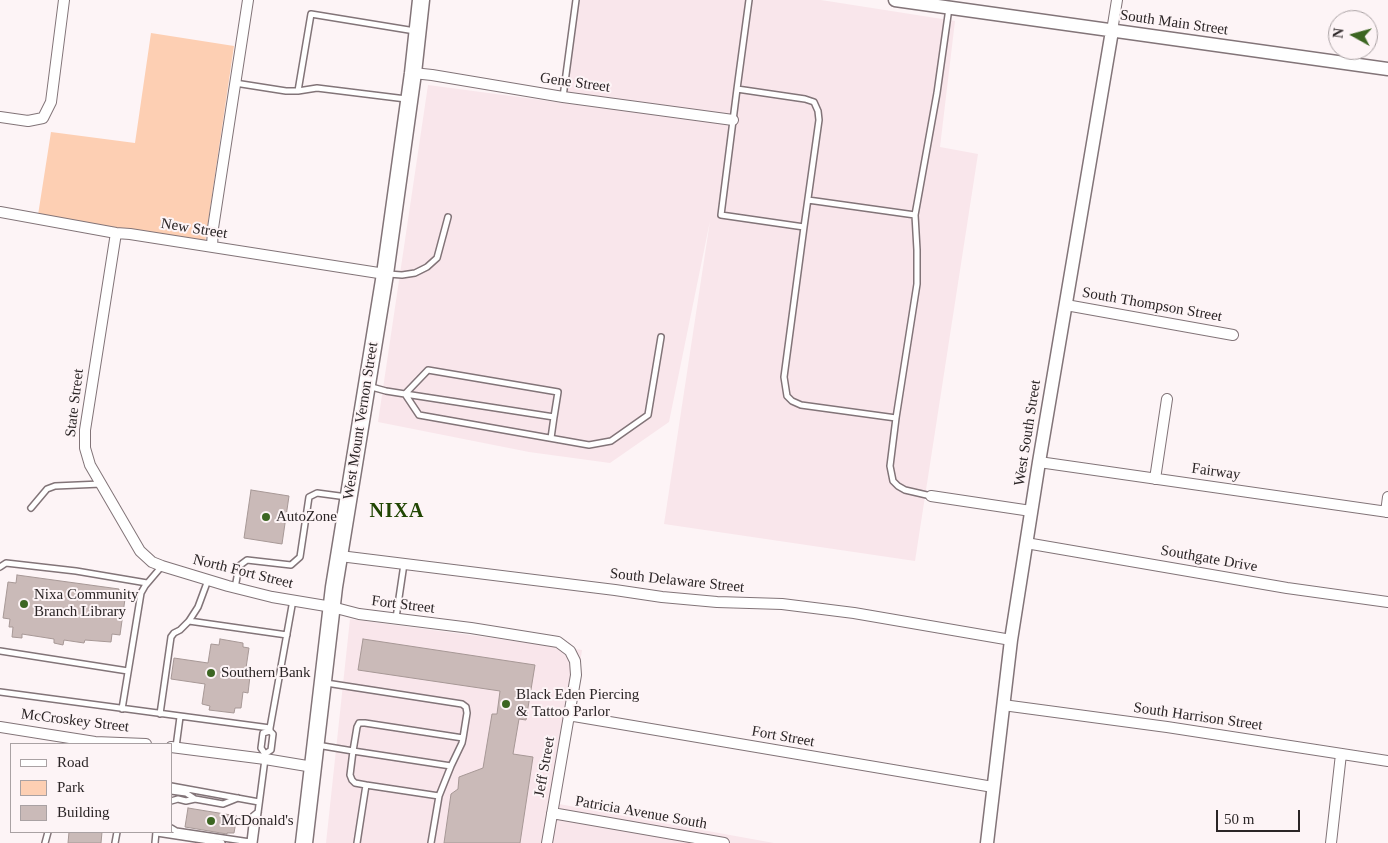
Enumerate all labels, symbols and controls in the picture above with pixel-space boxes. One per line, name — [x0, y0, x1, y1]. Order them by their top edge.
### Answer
street label: South Main Street — [1119, 6, 1229, 40]
north arrow — [1328, 10, 1378, 60]
text: N — [1331, 27, 1347, 39]
street label: Gene Street — [539, 69, 611, 97]
street label: New Street — [159, 215, 229, 243]
street label: South Thompson Street — [1081, 284, 1223, 326]
street label: West Mount Vernon Street — [340, 341, 382, 501]
street label: State Street — [62, 368, 88, 438]
street label: West South Street — [1011, 379, 1045, 487]
street label: Fairway — [1190, 460, 1242, 484]
district label: NIXA — [369, 500, 425, 524]
place label: AutoZone — [276, 508, 337, 526]
marker: AutoZone — [260, 511, 272, 523]
street label: Southgate Drive — [1159, 542, 1259, 576]
street label: North Fort Street — [191, 551, 295, 593]
street label: South Delaware Street — [609, 565, 745, 597]
place label: Nixa Community Branch Library — [34, 586, 139, 621]
street label: Fort Street — [370, 592, 436, 618]
marker: Nixa Community Branch Library — [18, 598, 30, 610]
place label: Southern Bank — [221, 664, 311, 682]
marker: Southern Bank — [205, 667, 217, 679]
place label: Black Eden Piercing & Tattoo Parlor — [516, 686, 639, 721]
marker: Black Eden Piercing & Tattoo Parlor — [500, 698, 512, 710]
street label: South Harrison Street — [1132, 699, 1264, 735]
street label: McCroskey Street — [20, 705, 130, 737]
street label: Fort Street — [750, 723, 816, 751]
street label: Jeff Street — [531, 735, 559, 799]
legend — [10, 743, 172, 833]
text: Road — [57, 754, 89, 770]
text: Park — [57, 779, 85, 795]
street label: Patricia Avenue South — [574, 793, 708, 833]
scale bar — [1218, 800, 1302, 832]
text: Building — [57, 804, 110, 820]
text: 50 m — [1224, 811, 1254, 827]
place label: McDonald's — [221, 812, 294, 830]
marker: McDonald's — [205, 815, 217, 827]

